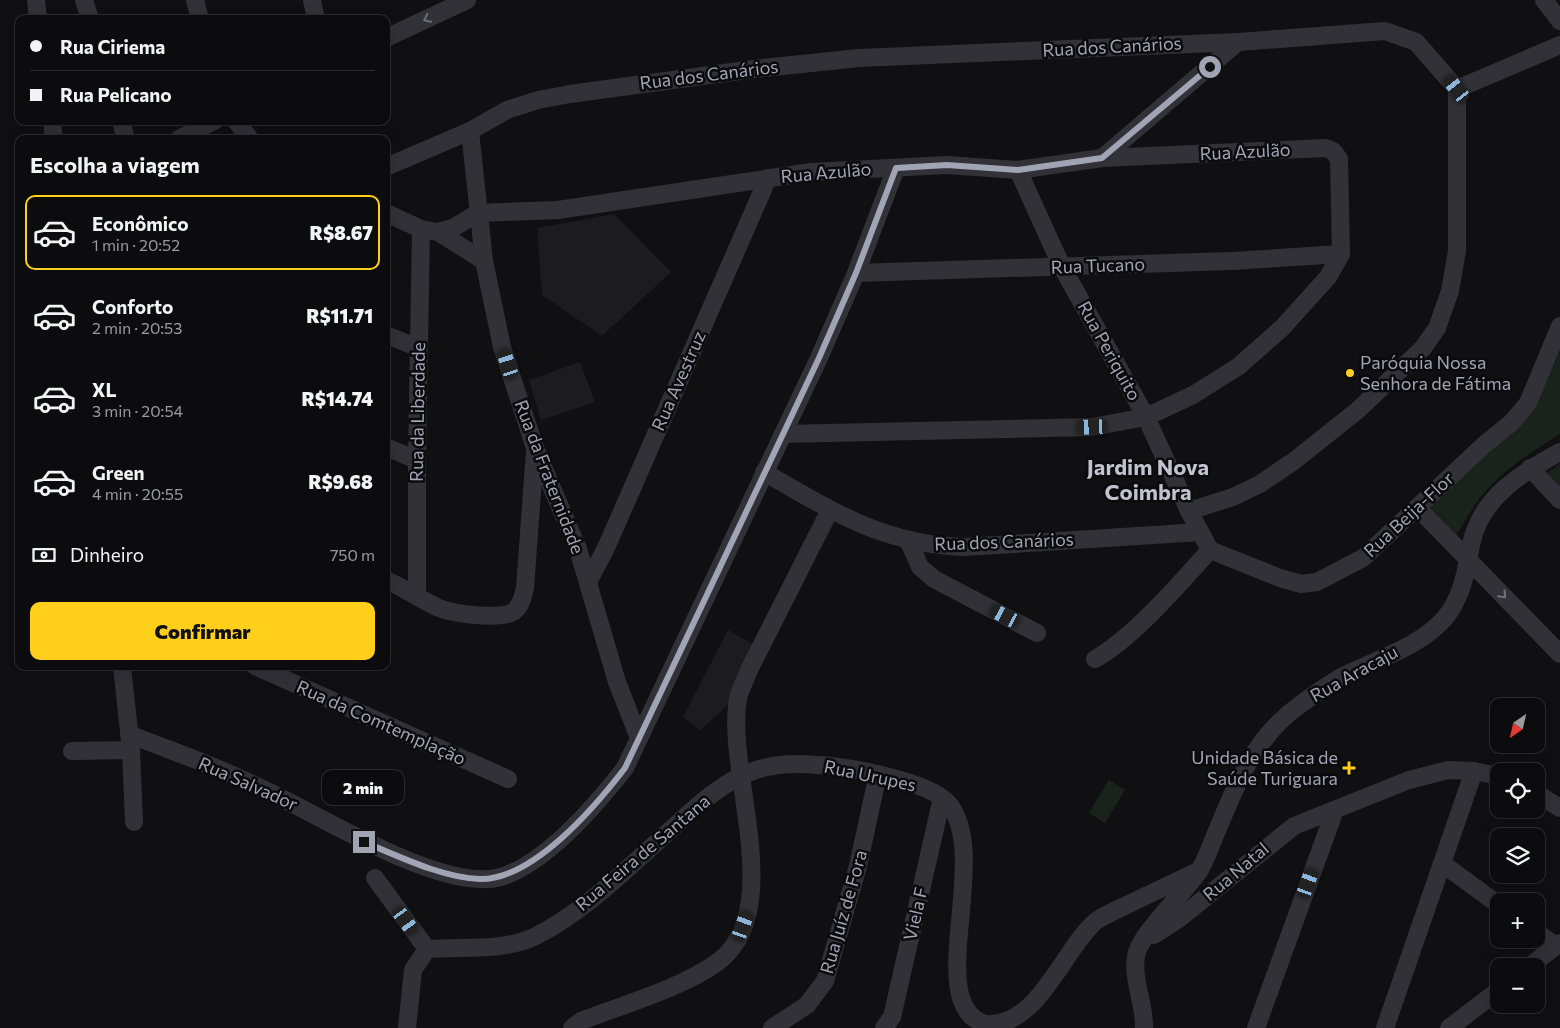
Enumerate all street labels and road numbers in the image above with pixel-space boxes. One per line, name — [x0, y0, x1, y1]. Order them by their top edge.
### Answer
street label: Rua dos Canários — [1042, 31, 1182, 61]
street label: Rua dos Canários — [638, 55, 779, 93]
street label: Rua Azulão — [1199, 138, 1291, 164]
street label: Rua Azulão — [780, 157, 872, 187]
street label: Rua Tucano — [1050, 252, 1145, 278]
street label: Rua Periquito — [1073, 297, 1146, 404]
street label: Rua Avestruz — [646, 327, 710, 434]
street label: Rua da Liberdade — [405, 342, 429, 482]
street label: Rua da Fraternidade — [510, 397, 589, 557]
street label: Rua Beija-Flor — [1359, 467, 1458, 562]
street label: Rua dos Canários — [934, 528, 1074, 554]
street label: Rua Aracaju — [1306, 640, 1401, 706]
street label: Rua da Comtemplação — [293, 675, 469, 769]
street label: Rua Salvador — [195, 751, 301, 815]
street label: Rua Urupes — [822, 755, 918, 796]
street label: Rua Feira de Santana — [571, 790, 714, 915]
street label: Rua Natal — [1198, 837, 1273, 905]
street label: Rua Juíz de Fora — [815, 847, 871, 976]
street label: Viela F — [898, 885, 932, 943]

